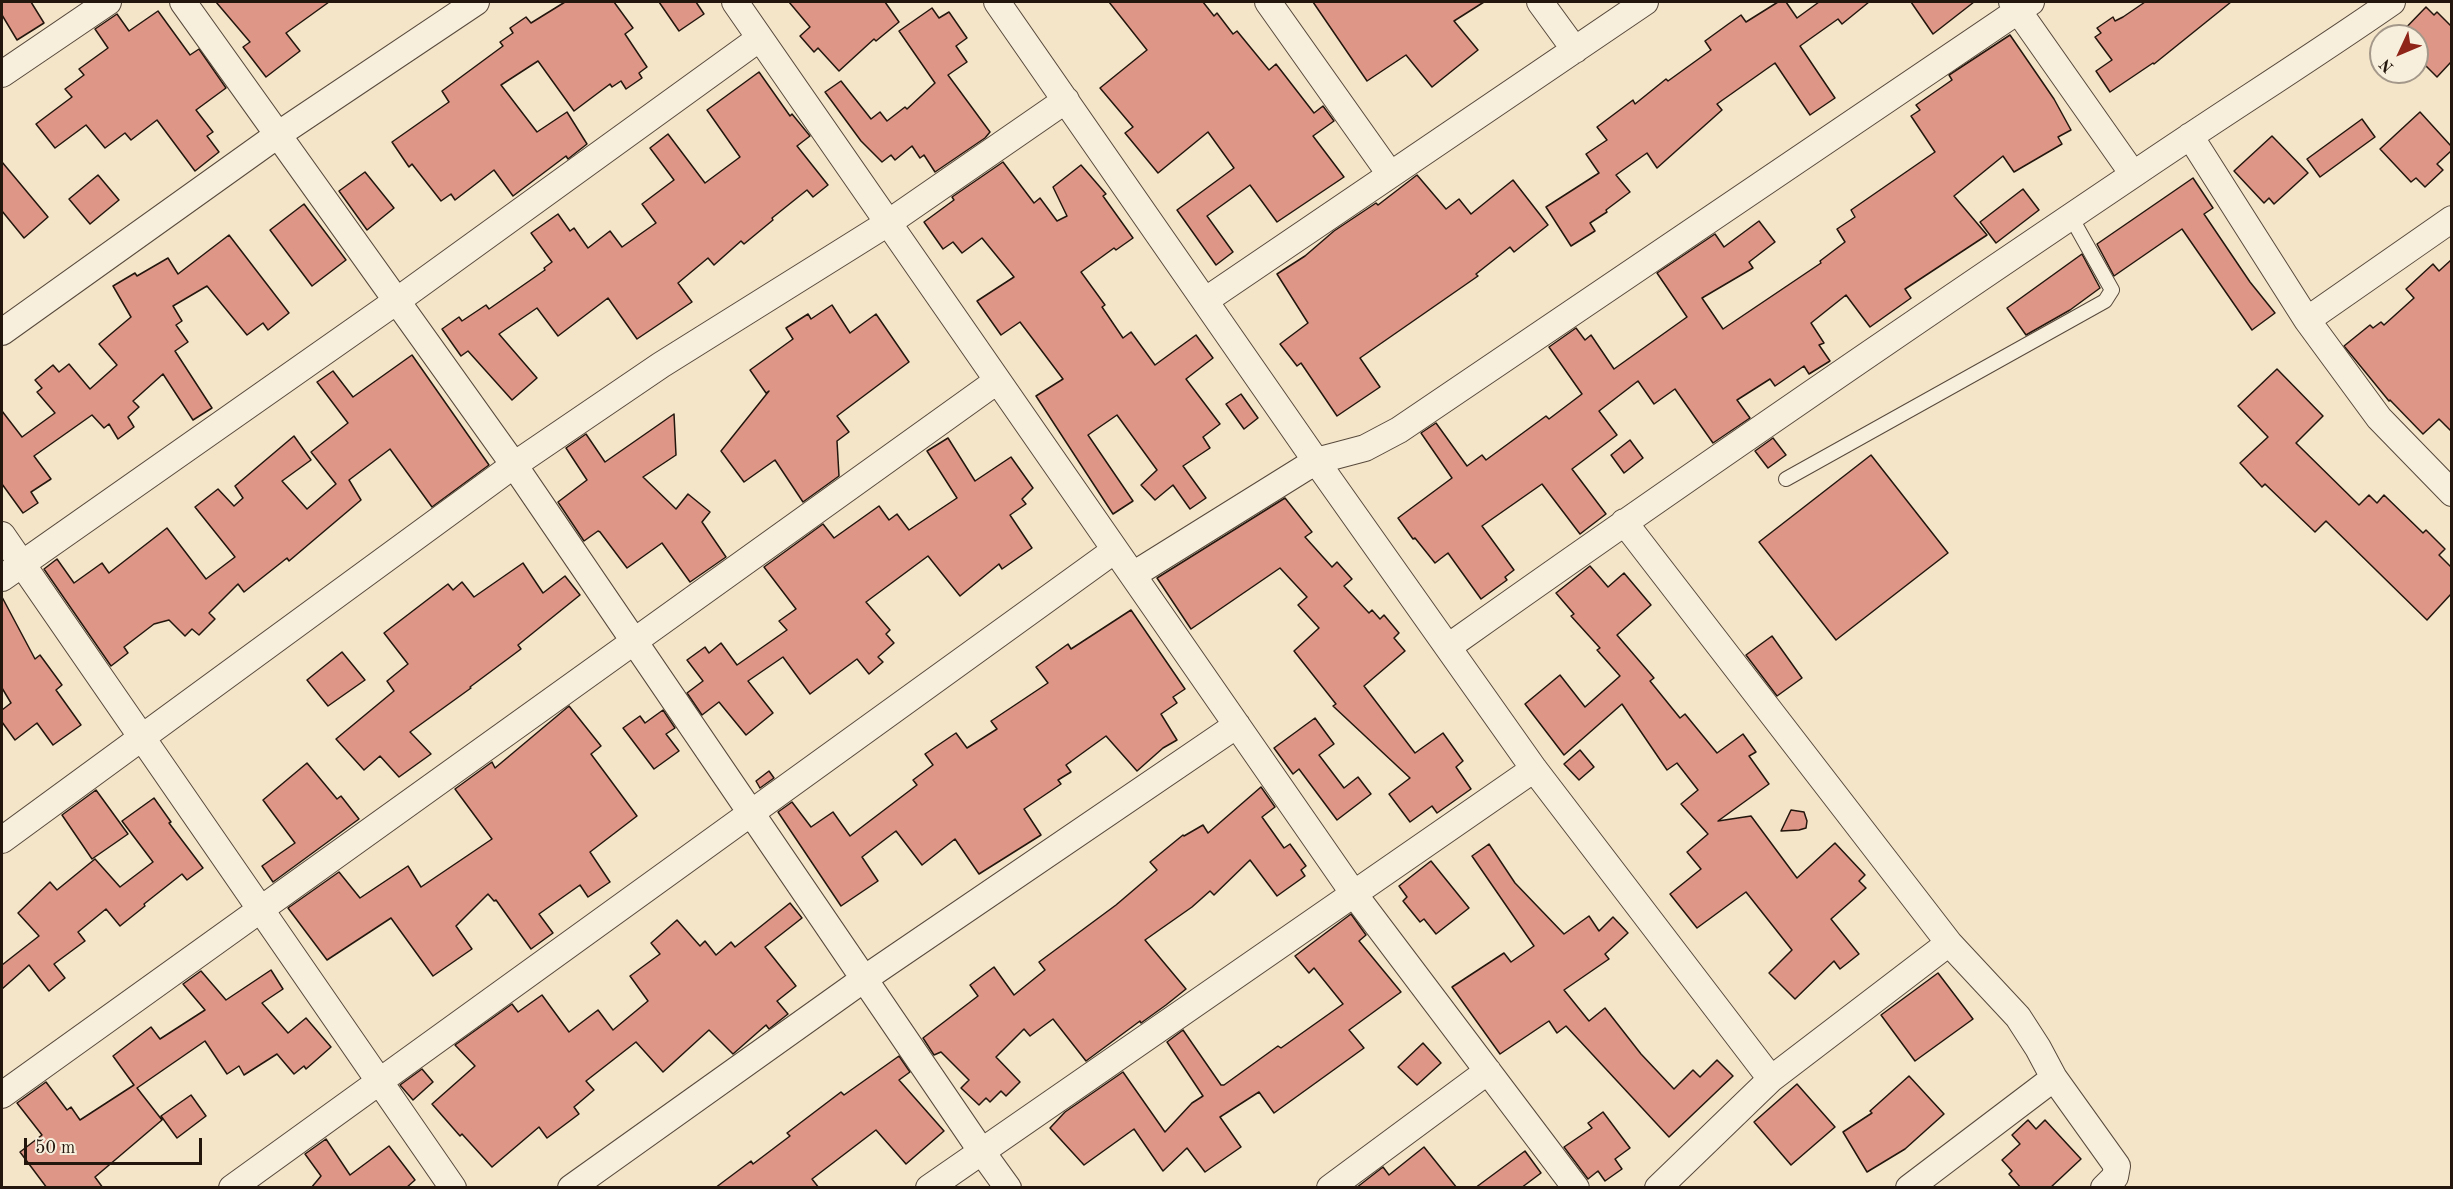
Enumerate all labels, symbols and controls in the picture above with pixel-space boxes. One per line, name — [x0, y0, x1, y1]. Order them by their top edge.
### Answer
north arrow — [2369, 24, 2429, 84]
text: N — [2377, 55, 2398, 75]
scale bar — [27, 1126, 206, 1164]
text: 50 m — [35, 1139, 75, 1157]

